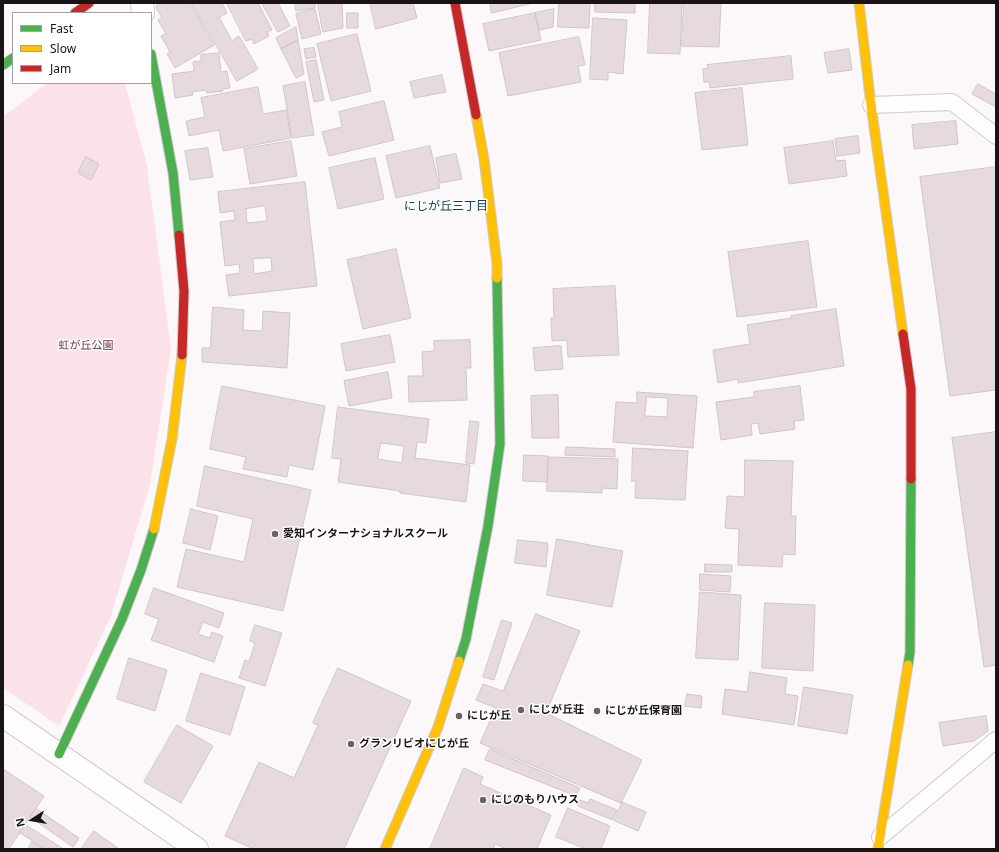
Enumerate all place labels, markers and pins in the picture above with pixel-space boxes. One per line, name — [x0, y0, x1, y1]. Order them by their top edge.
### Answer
place label: 愛知インターナショナルスクール — [283, 527, 448, 541]
marker: 愛知インターナショナルスクール — [270, 529, 280, 539]
place label: にじが丘荘 — [529, 703, 584, 717]
place label: にじが丘保育園 — [605, 704, 682, 718]
marker: にじが丘荘 — [516, 705, 526, 715]
marker: にじが丘保育園 — [592, 706, 602, 716]
place label: にじが丘 — [467, 709, 511, 723]
marker: にじが丘 — [454, 711, 464, 721]
place label: グランリビオにじが丘 — [359, 737, 469, 751]
marker: グランリビオにじが丘 — [346, 739, 356, 749]
place label: にじのもりハウス — [491, 793, 579, 807]
marker: にじのもりハウス — [478, 795, 488, 805]

